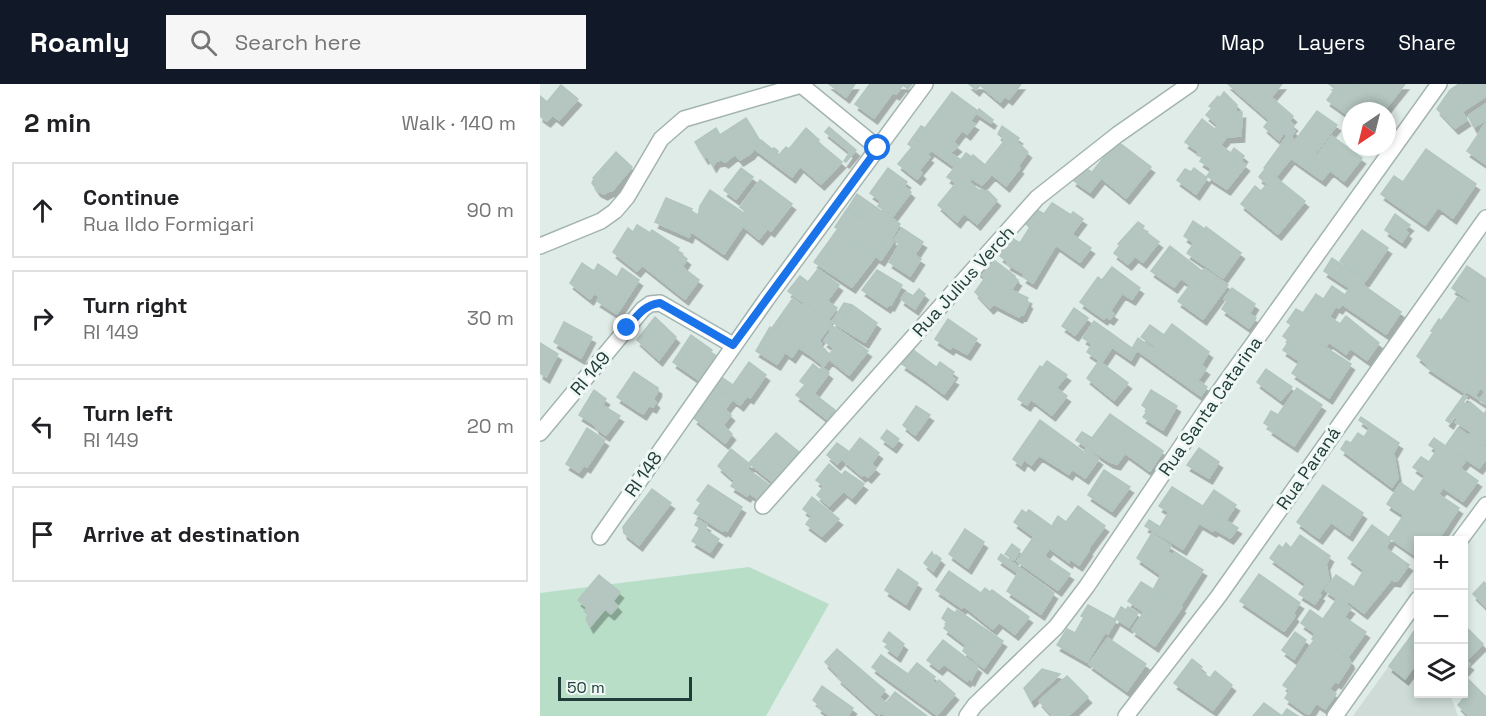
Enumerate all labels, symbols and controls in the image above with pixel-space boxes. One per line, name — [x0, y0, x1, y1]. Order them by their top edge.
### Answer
search box — [166, 15, 586, 69]
text: Roamly — [30, 24, 130, 60]
icon: search — [187, 26, 220, 59]
text: Search here — [235, 28, 361, 56]
text: Map — [1221, 29, 1265, 56]
text: Layers — [1298, 29, 1365, 56]
text: Share — [1398, 29, 1456, 56]
north arrow — [1342, 102, 1396, 156]
text: 2 min — [24, 106, 91, 140]
text: Walk · 140 m — [402, 110, 516, 136]
route start — [864, 134, 890, 160]
text: Continue — [83, 183, 179, 211]
icon: ahead — [26, 194, 59, 227]
text: 90 m — [467, 197, 514, 223]
text: Rua Ildo Formigari — [83, 211, 254, 237]
street label: Rua Julius Verch — [907, 221, 1019, 341]
text: Turn right — [83, 291, 188, 319]
icon: right — [26, 302, 59, 335]
text: 30 m — [467, 305, 514, 331]
route end — [613, 314, 639, 340]
text: RI 149 — [83, 319, 139, 345]
street label: Rua Santa Catarina — [1153, 332, 1267, 480]
street label: RI 149 — [565, 346, 615, 400]
text: Turn left — [83, 399, 173, 427]
icon: left — [26, 410, 59, 443]
text: 20 m — [467, 413, 514, 439]
street label: Rua Paraná — [1271, 422, 1345, 514]
text: RI 149 — [83, 427, 139, 453]
street label: RI 148 — [619, 447, 667, 501]
icon: arrive — [26, 518, 59, 551]
text: Arrive at destination — [83, 520, 300, 548]
map controls — [1414, 536, 1468, 698]
button: + — [1414, 536, 1468, 590]
button: − — [1414, 590, 1468, 644]
button: layers — [1414, 644, 1468, 698]
scale bar — [558, 674, 692, 702]
text: 50 m — [567, 677, 605, 698]

